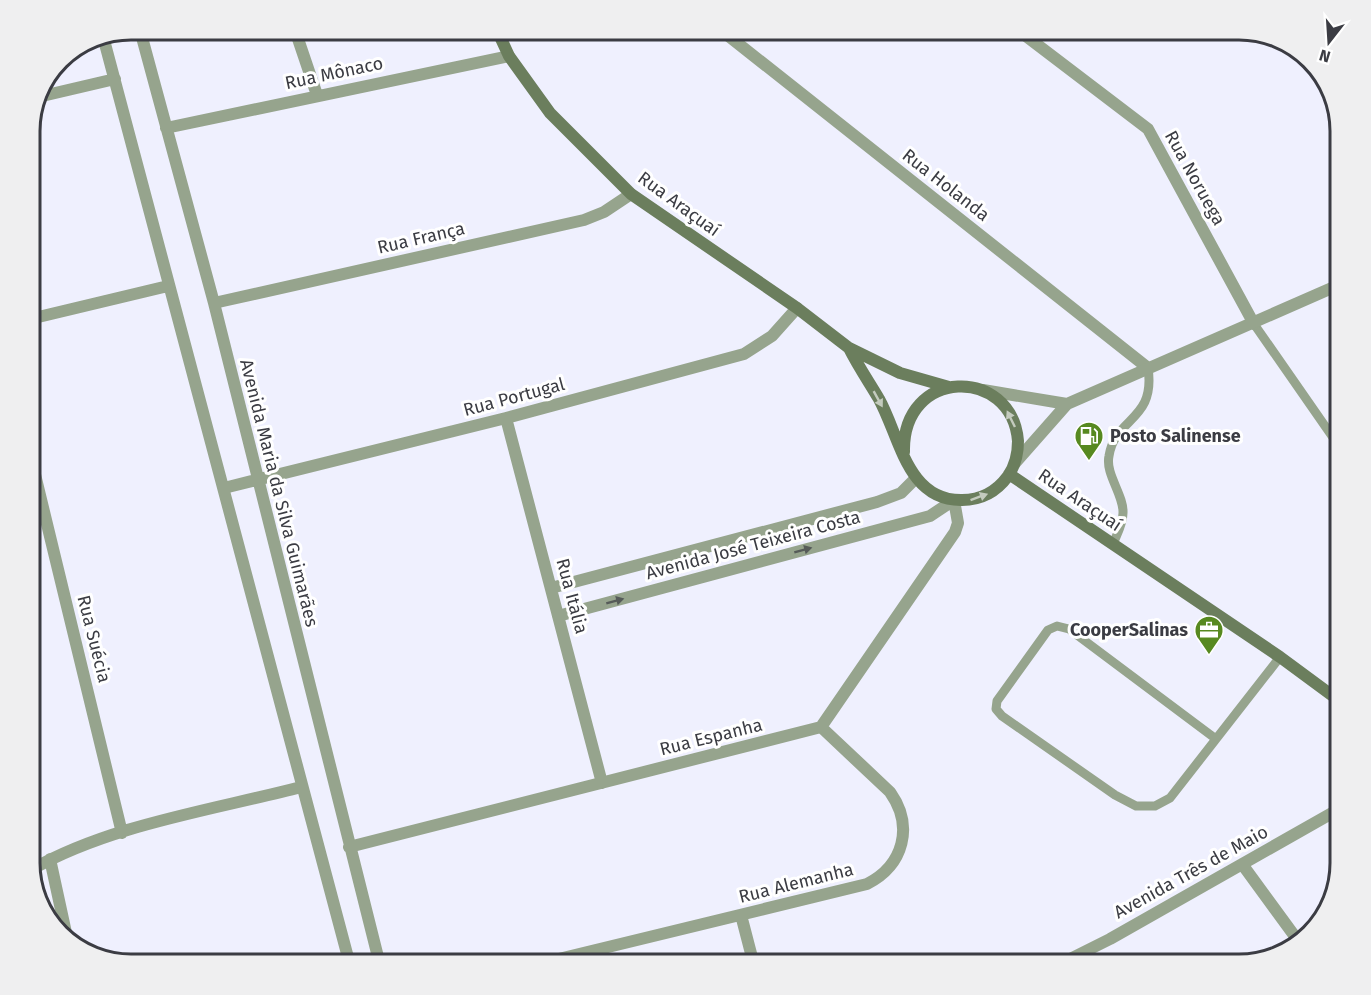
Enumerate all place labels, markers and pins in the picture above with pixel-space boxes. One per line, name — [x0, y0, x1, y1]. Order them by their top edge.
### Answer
fuel station icon: Posto Salinense — [1073, 420, 1105, 462]
place label: Posto Salinense — [1110, 425, 1241, 447]
office icon: CooperSalinas — [1193, 614, 1225, 656]
place label: CooperSalinas — [1070, 619, 1188, 641]

